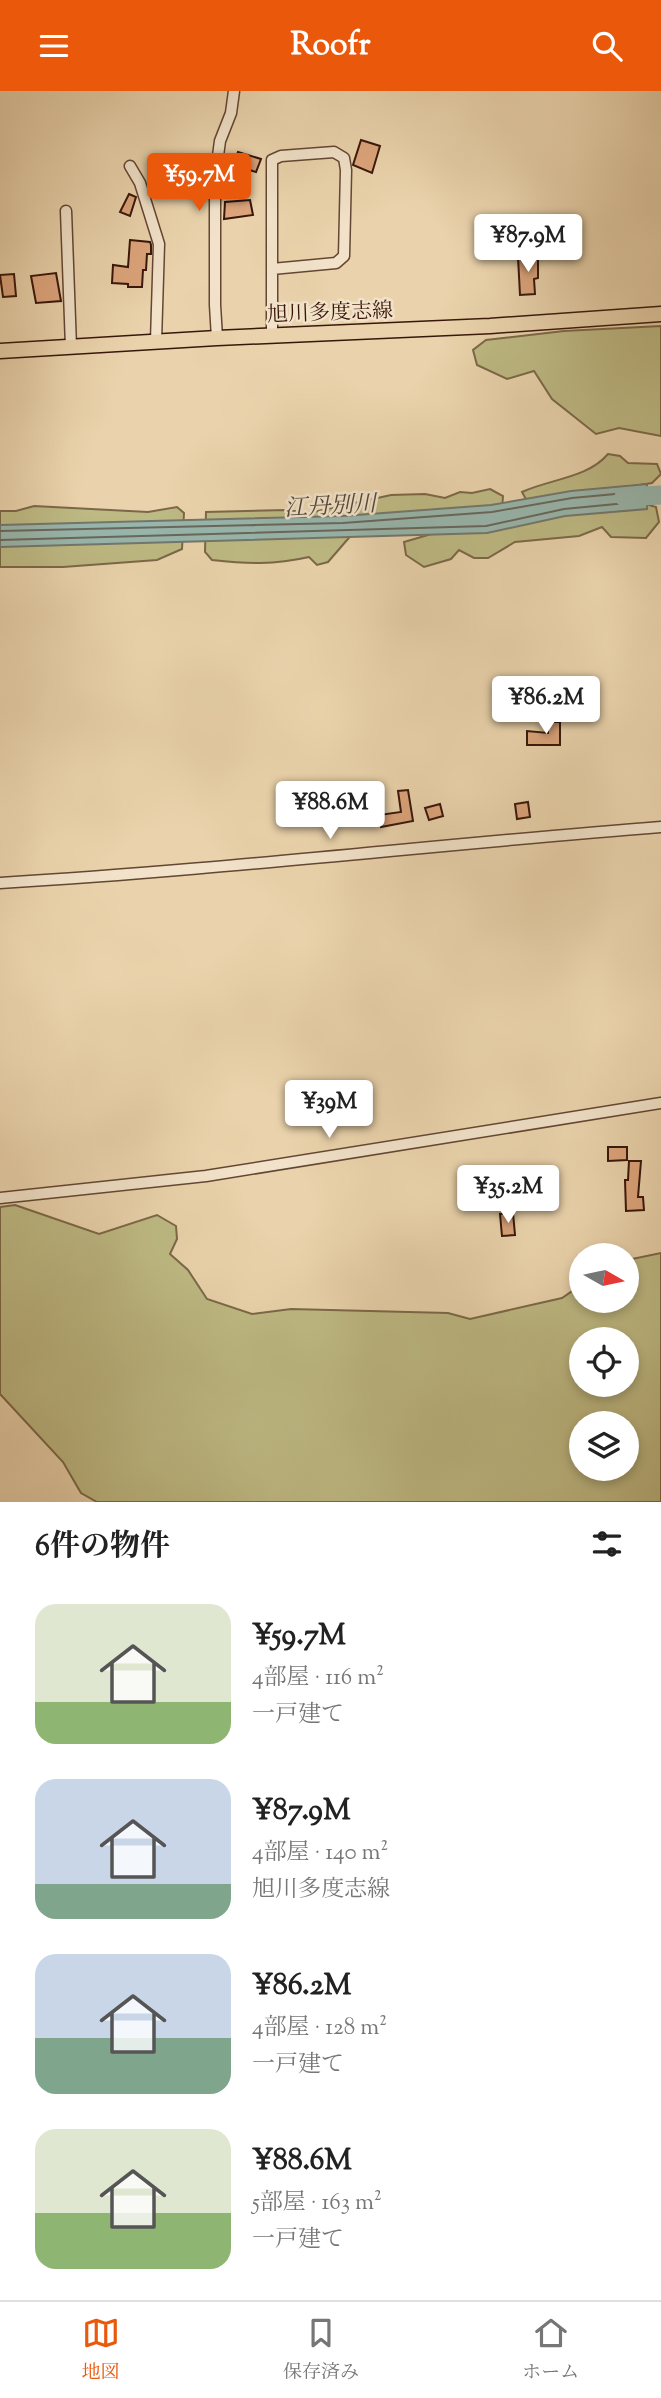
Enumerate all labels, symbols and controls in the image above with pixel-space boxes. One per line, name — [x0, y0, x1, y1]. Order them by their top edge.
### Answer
text: Roofr — [290, 23, 371, 69]
icon: menu — [35, 27, 73, 65]
icon: search — [588, 27, 626, 65]
pin: ¥59.7M — [142, 153, 256, 213]
text: ¥59.7M — [163, 159, 235, 192]
pin: ¥87.9M — [471, 215, 585, 274]
text: ¥87.9M — [490, 220, 566, 253]
street label: 旭川多度志線 — [267, 297, 394, 331]
water label: 江丹別川 — [283, 488, 380, 526]
pin: ¥86.2M — [489, 677, 603, 736]
text: ¥86.2M — [508, 682, 584, 715]
pin: ¥88.6M — [273, 781, 387, 841]
text: ¥88.6M — [292, 787, 368, 820]
pin: ¥39M — [288, 1081, 370, 1140]
text: ¥39M — [301, 1086, 357, 1119]
pin: ¥35.2M — [451, 1165, 565, 1225]
text: ¥35.2M — [473, 1171, 543, 1204]
north arrow — [569, 1243, 639, 1313]
map controls — [569, 1243, 639, 1481]
button: locate — [569, 1327, 639, 1397]
button: layers — [569, 1411, 639, 1481]
icon: filters — [588, 1525, 626, 1563]
text: 6件の物件 — [35, 1526, 170, 1569]
text: ¥59.7M — [252, 1615, 346, 1658]
icon: home — [91, 1632, 175, 1716]
text: 4部屋 · 116 m² — [252, 1662, 384, 1695]
text: 一戸建て — [252, 1699, 344, 1732]
text: ¥87.9M — [252, 1790, 351, 1833]
icon: home — [91, 1807, 175, 1891]
text: 4部屋 · 140 m² — [252, 1837, 388, 1870]
text: 旭川多度志線 — [252, 1874, 390, 1907]
text: ¥86.2M — [252, 1965, 351, 2008]
icon: home — [91, 1982, 175, 2066]
text: 4部屋 · 128 m² — [252, 2012, 387, 2045]
text: 一戸建て — [252, 2049, 344, 2082]
text: ¥88.6M — [252, 2140, 352, 2183]
icon: home — [91, 2157, 175, 2241]
text: 5部屋 · 163 m² — [252, 2187, 382, 2220]
text: 一戸建て — [252, 2224, 344, 2257]
tab: 地図 — [82, 2314, 120, 2387]
tab: 保存済み — [283, 2314, 359, 2387]
tab: ホーム — [522, 2314, 579, 2387]

